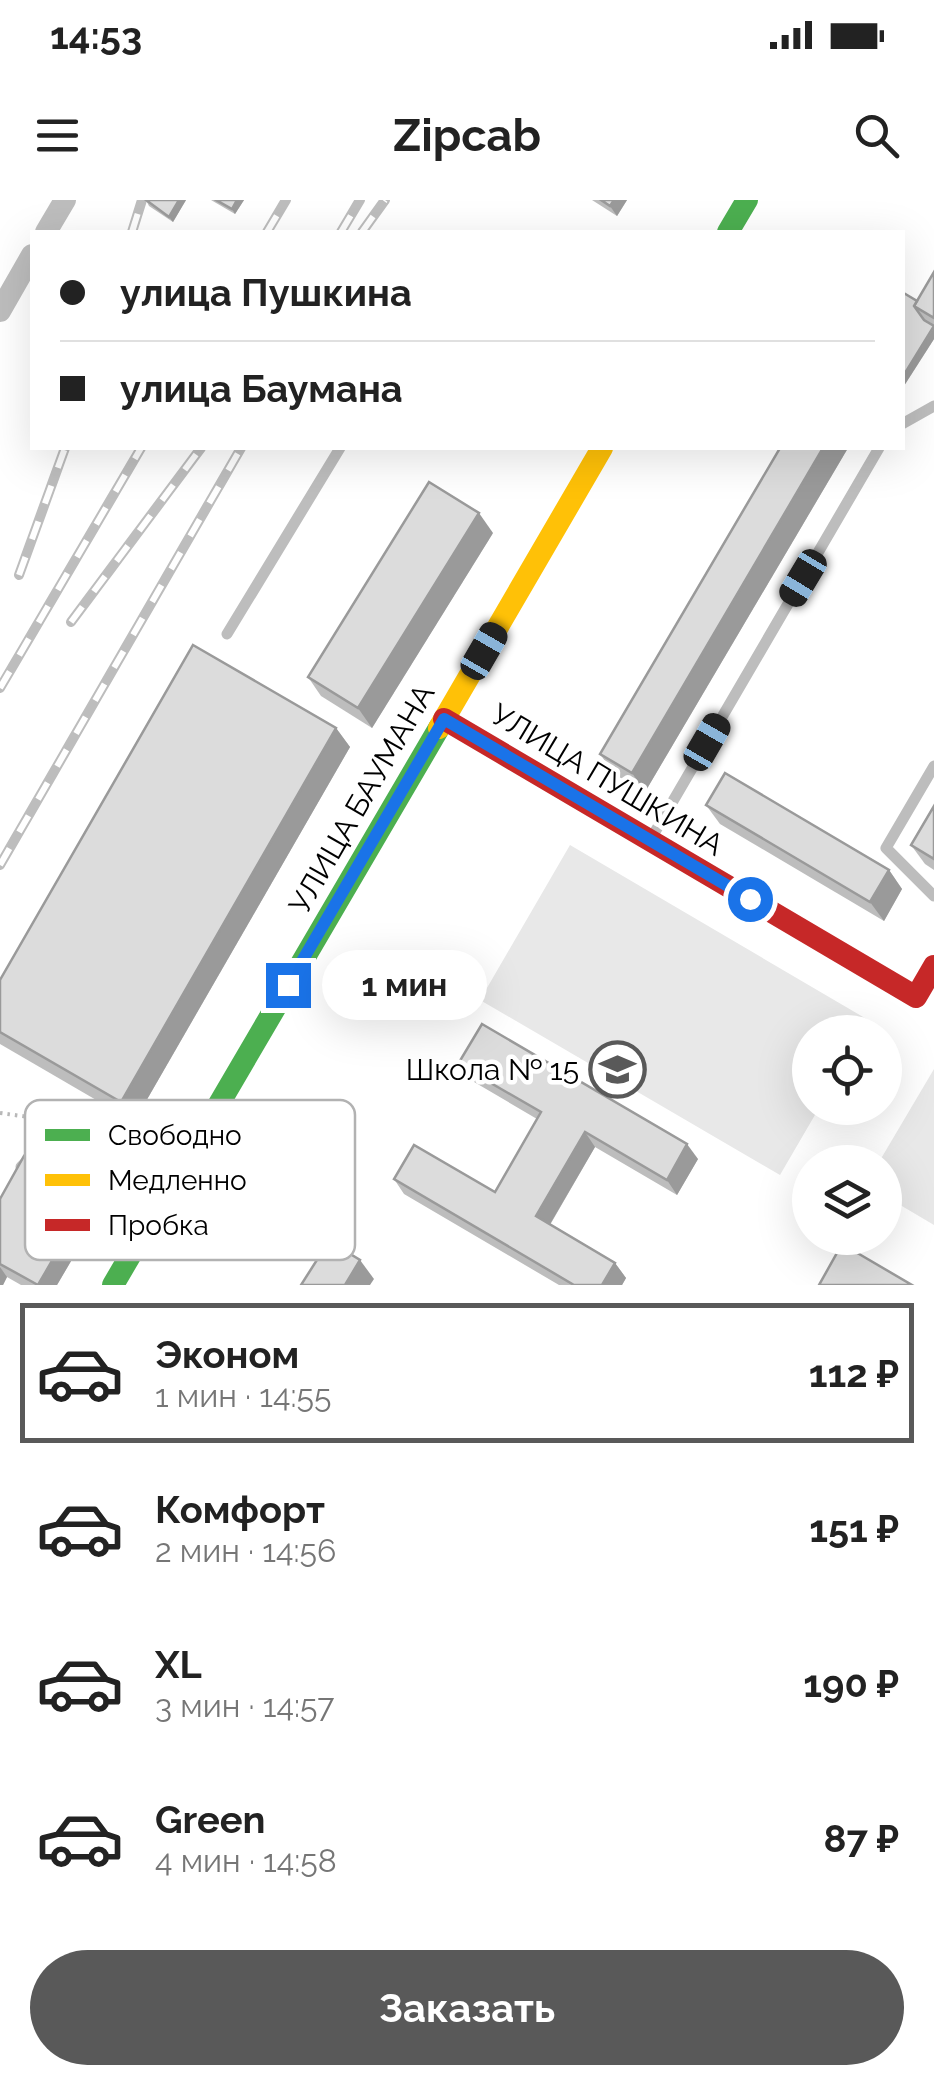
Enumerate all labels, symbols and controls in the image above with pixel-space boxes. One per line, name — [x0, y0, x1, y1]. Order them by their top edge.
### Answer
text: 14:53 — [50, 13, 142, 58]
icon: menu — [30, 108, 85, 163]
icon: search — [849, 108, 904, 163]
text: Zipcab — [393, 109, 541, 162]
text: улица Пушкина — [120, 270, 412, 315]
text: улица Баумана — [120, 366, 403, 411]
car — [775, 545, 831, 611]
car — [456, 618, 512, 684]
street label: УЛИЦА БАУМАНА — [282, 678, 441, 920]
street label: УЛИЦА ПУШКИНА — [485, 696, 730, 863]
car — [679, 709, 735, 775]
route start — [728, 877, 773, 922]
callout: 1 мин — [323, 950, 488, 1020]
route end — [266, 963, 311, 1008]
text: 1 мин — [362, 966, 447, 1003]
map controls — [792, 1015, 902, 1255]
button: locate — [792, 1015, 902, 1125]
school or university icon: Школа № 15 — [588, 1040, 648, 1100]
place label: Школа № 15 — [406, 1052, 579, 1087]
legend — [25, 1100, 355, 1260]
text: Свободно — [108, 1119, 242, 1152]
button: layers — [792, 1145, 902, 1255]
text: Медленно — [108, 1164, 247, 1197]
text: Пробка — [108, 1209, 209, 1242]
icon: car — [35, 1328, 125, 1418]
text: Эконом — [155, 1332, 299, 1377]
text: 112 ₽ — [809, 1351, 899, 1396]
text: 1 мин · 14:55 — [155, 1377, 331, 1414]
icon: car — [35, 1483, 125, 1573]
text: Комфорт — [155, 1487, 325, 1532]
text: 151 ₽ — [809, 1506, 899, 1551]
text: 2 мин · 14:56 — [155, 1532, 336, 1569]
icon: car — [35, 1638, 125, 1728]
text: XL — [155, 1642, 202, 1687]
text: 190 ₽ — [803, 1661, 899, 1706]
text: 3 мин · 14:57 — [155, 1687, 334, 1724]
icon: car — [35, 1793, 125, 1883]
text: Green — [155, 1797, 265, 1842]
text: 87 ₽ — [824, 1816, 899, 1861]
text: 4 мин · 14:58 — [155, 1842, 337, 1879]
button: Заказать — [30, 1950, 904, 2065]

